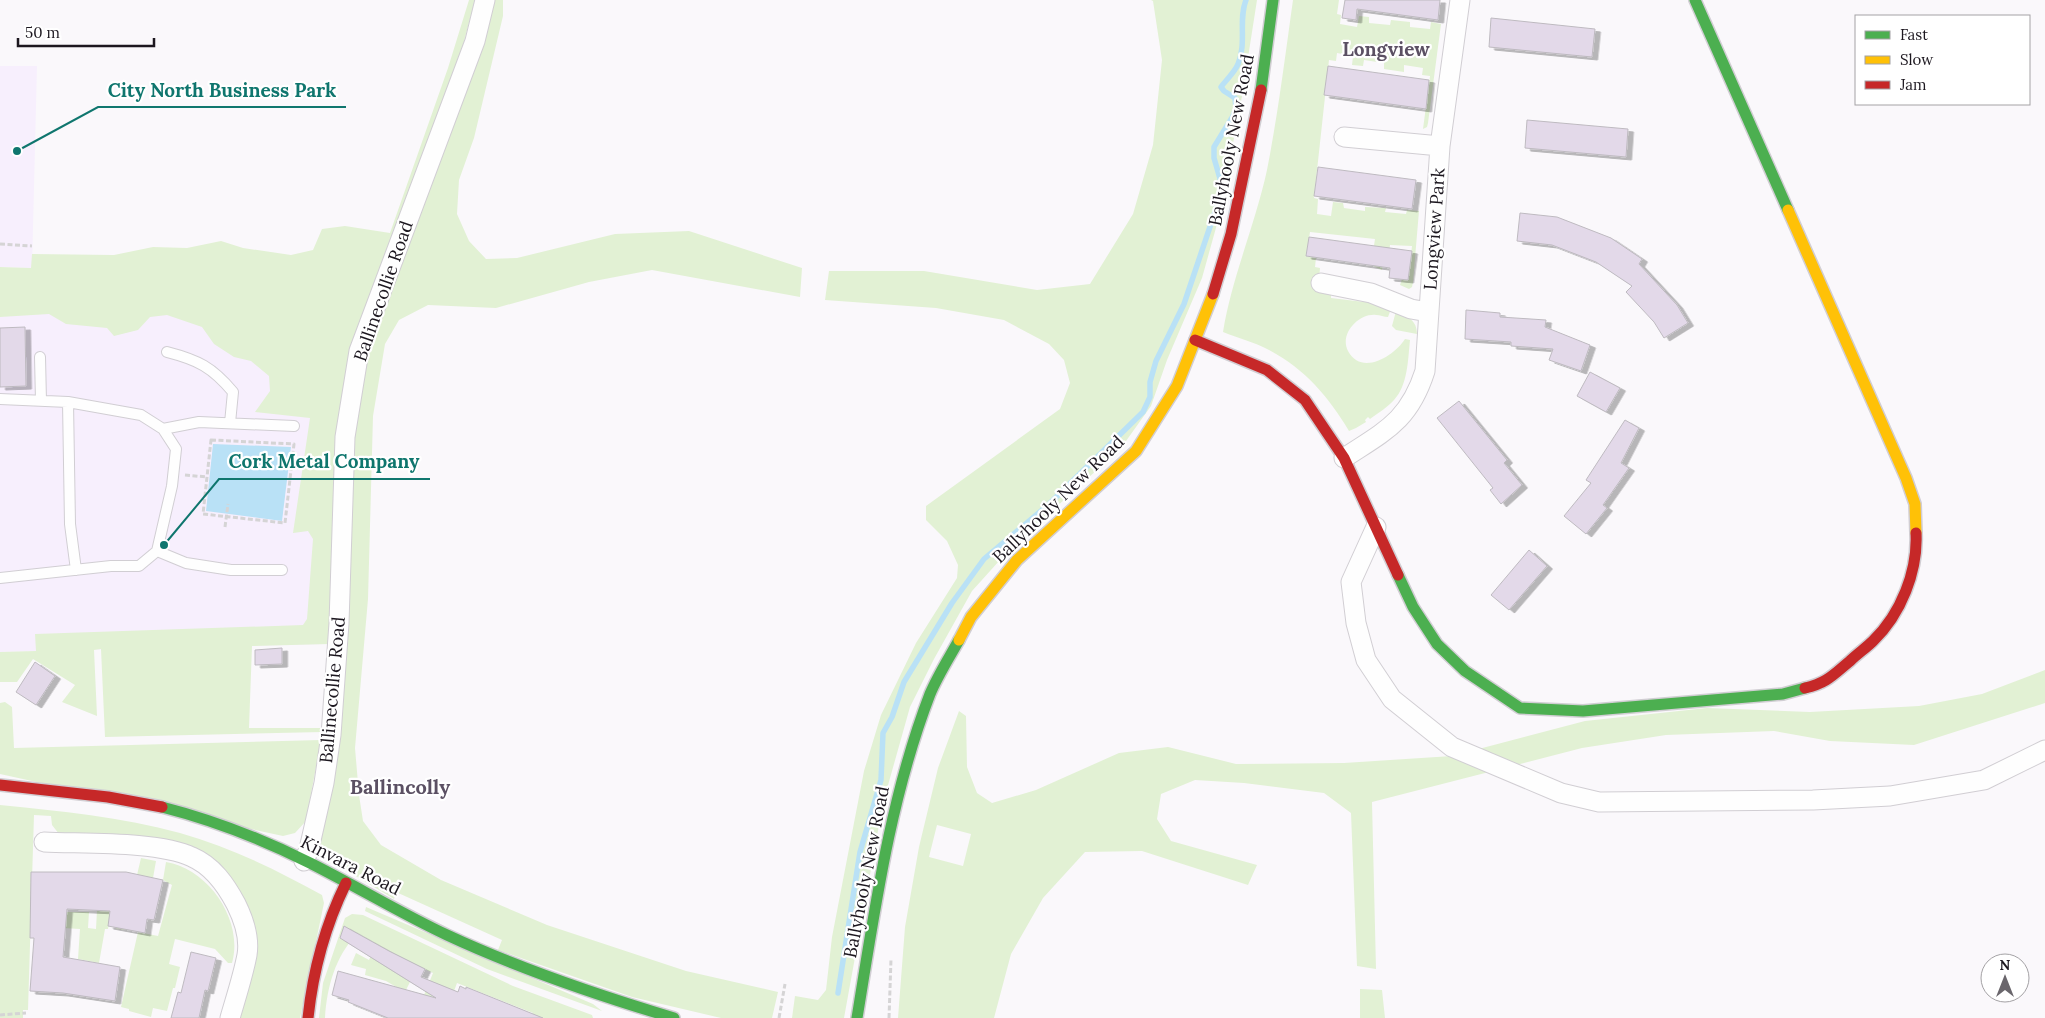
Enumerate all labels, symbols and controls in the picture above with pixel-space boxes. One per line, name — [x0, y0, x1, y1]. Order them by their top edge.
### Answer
scale bar — [18, 15, 154, 47]
legend — [1855, 15, 2030, 105]
text: 50 m — [25, 23, 60, 42]
text: Fast — [1900, 25, 1928, 44]
district label: Longview — [1342, 37, 1430, 61]
text: Slow — [1900, 50, 1933, 69]
street label: Ballyhooly New Road — [1203, 52, 1259, 228]
callout: City North Business Park — [98, 73, 346, 107]
text: Jam — [1899, 75, 1927, 94]
text: City North Business Park — [108, 78, 336, 102]
street label: Longview Park — [1418, 167, 1450, 291]
street label: Ballinecollie Road — [348, 218, 418, 364]
street label: Ballyhooly New Road — [987, 430, 1129, 568]
callout: Cork Metal Company — [219, 445, 430, 479]
text: Cork Metal Company — [229, 449, 420, 473]
street label: Ballinecollie Road — [314, 616, 350, 764]
district label: Ballincolly — [350, 774, 450, 799]
street label: Ballyhooly New Road — [838, 784, 894, 960]
street label: Kinvara Road — [297, 830, 405, 900]
north arrow — [1980, 953, 2030, 1003]
text: N — [2000, 956, 2011, 974]

